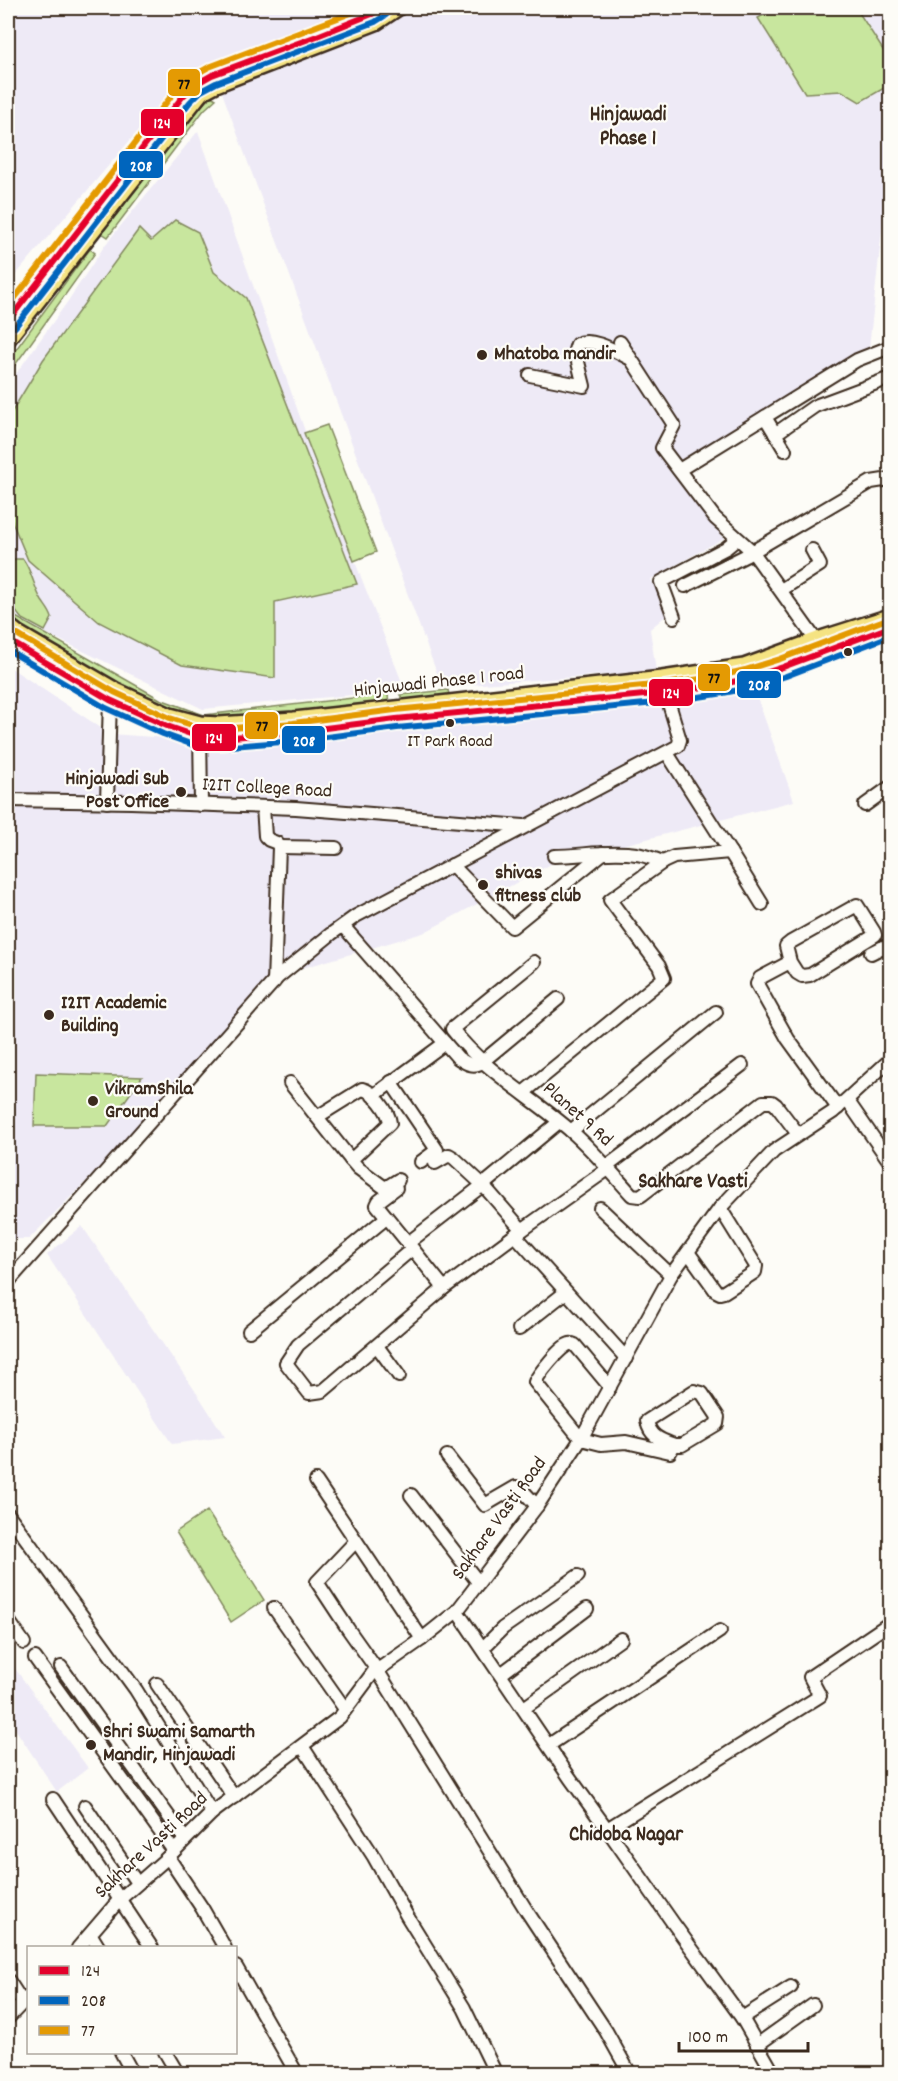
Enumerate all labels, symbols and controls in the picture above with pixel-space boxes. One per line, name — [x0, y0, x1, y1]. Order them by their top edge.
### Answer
line badge: 77 — [167, 68, 201, 97]
text: 77 — [178, 74, 190, 97]
district label: Hinjawadi Phase 1 — [590, 101, 667, 155]
line badge: 124 — [140, 108, 185, 137]
text: 124 — [153, 113, 171, 136]
line badge: 208 — [118, 150, 164, 179]
text: 208 — [130, 156, 153, 179]
place label: Mhatoba mandir — [494, 341, 617, 369]
marker: Mhatoba mandir — [475, 348, 489, 362]
unlabelled marker — [842, 646, 854, 658]
street label: Hinjawadi Phase 1 road — [352, 660, 526, 706]
line badge: 77 — [697, 663, 731, 692]
text: 77 — [708, 668, 720, 691]
line badge: 208 — [736, 670, 782, 699]
text: 208 — [748, 675, 771, 698]
line badge: 124 — [648, 678, 694, 707]
text: 124 — [662, 683, 680, 706]
line badge: 77 — [244, 711, 279, 740]
text: 77 — [256, 716, 268, 739]
marker: IT Park Road — [444, 717, 456, 729]
line badge: 124 — [191, 723, 237, 752]
line badge: 208 — [281, 725, 326, 754]
text: 124 — [205, 728, 223, 751]
place label: IT Park Road — [407, 730, 493, 755]
text: 208 — [293, 731, 316, 754]
place label: Hinjawadi Sub Post Office — [65, 766, 169, 817]
street label: I2IT College Road — [201, 772, 333, 806]
marker: Hinjawadi Sub Post Office — [174, 785, 188, 799]
place label: shivas fitness club — [494, 860, 581, 911]
marker: shivas fitness club — [476, 878, 490, 892]
place label: I2IT Academic Building — [61, 990, 167, 1041]
marker: I2IT Academic Building — [42, 1008, 56, 1022]
place label: VikramShila Ground — [105, 1076, 193, 1127]
street label: Planet 9 Rd — [536, 1076, 618, 1154]
marker: VikramShila Ground — [86, 1094, 100, 1108]
district label: Sakhare Vasti — [638, 1168, 748, 1198]
street label: Sakhare Vasti Road — [446, 1452, 554, 1586]
place label: Shri Swami Samarth Mandir, Hinjawadi — [103, 1719, 255, 1770]
marker: Shri Swami Samarth Mandir, Hinjawadi — [84, 1738, 98, 1752]
street label: Sakhare Vasti Road — [89, 1786, 215, 1906]
district label: Chidoba Nagar — [569, 1821, 684, 1851]
legend — [27, 1946, 237, 2054]
text: 124 — [81, 1960, 100, 1985]
text: 208 — [81, 1990, 106, 2015]
scale bar — [679, 2015, 808, 2053]
text: 77 — [81, 2020, 95, 2045]
text: 100 m — [688, 2026, 728, 2051]

